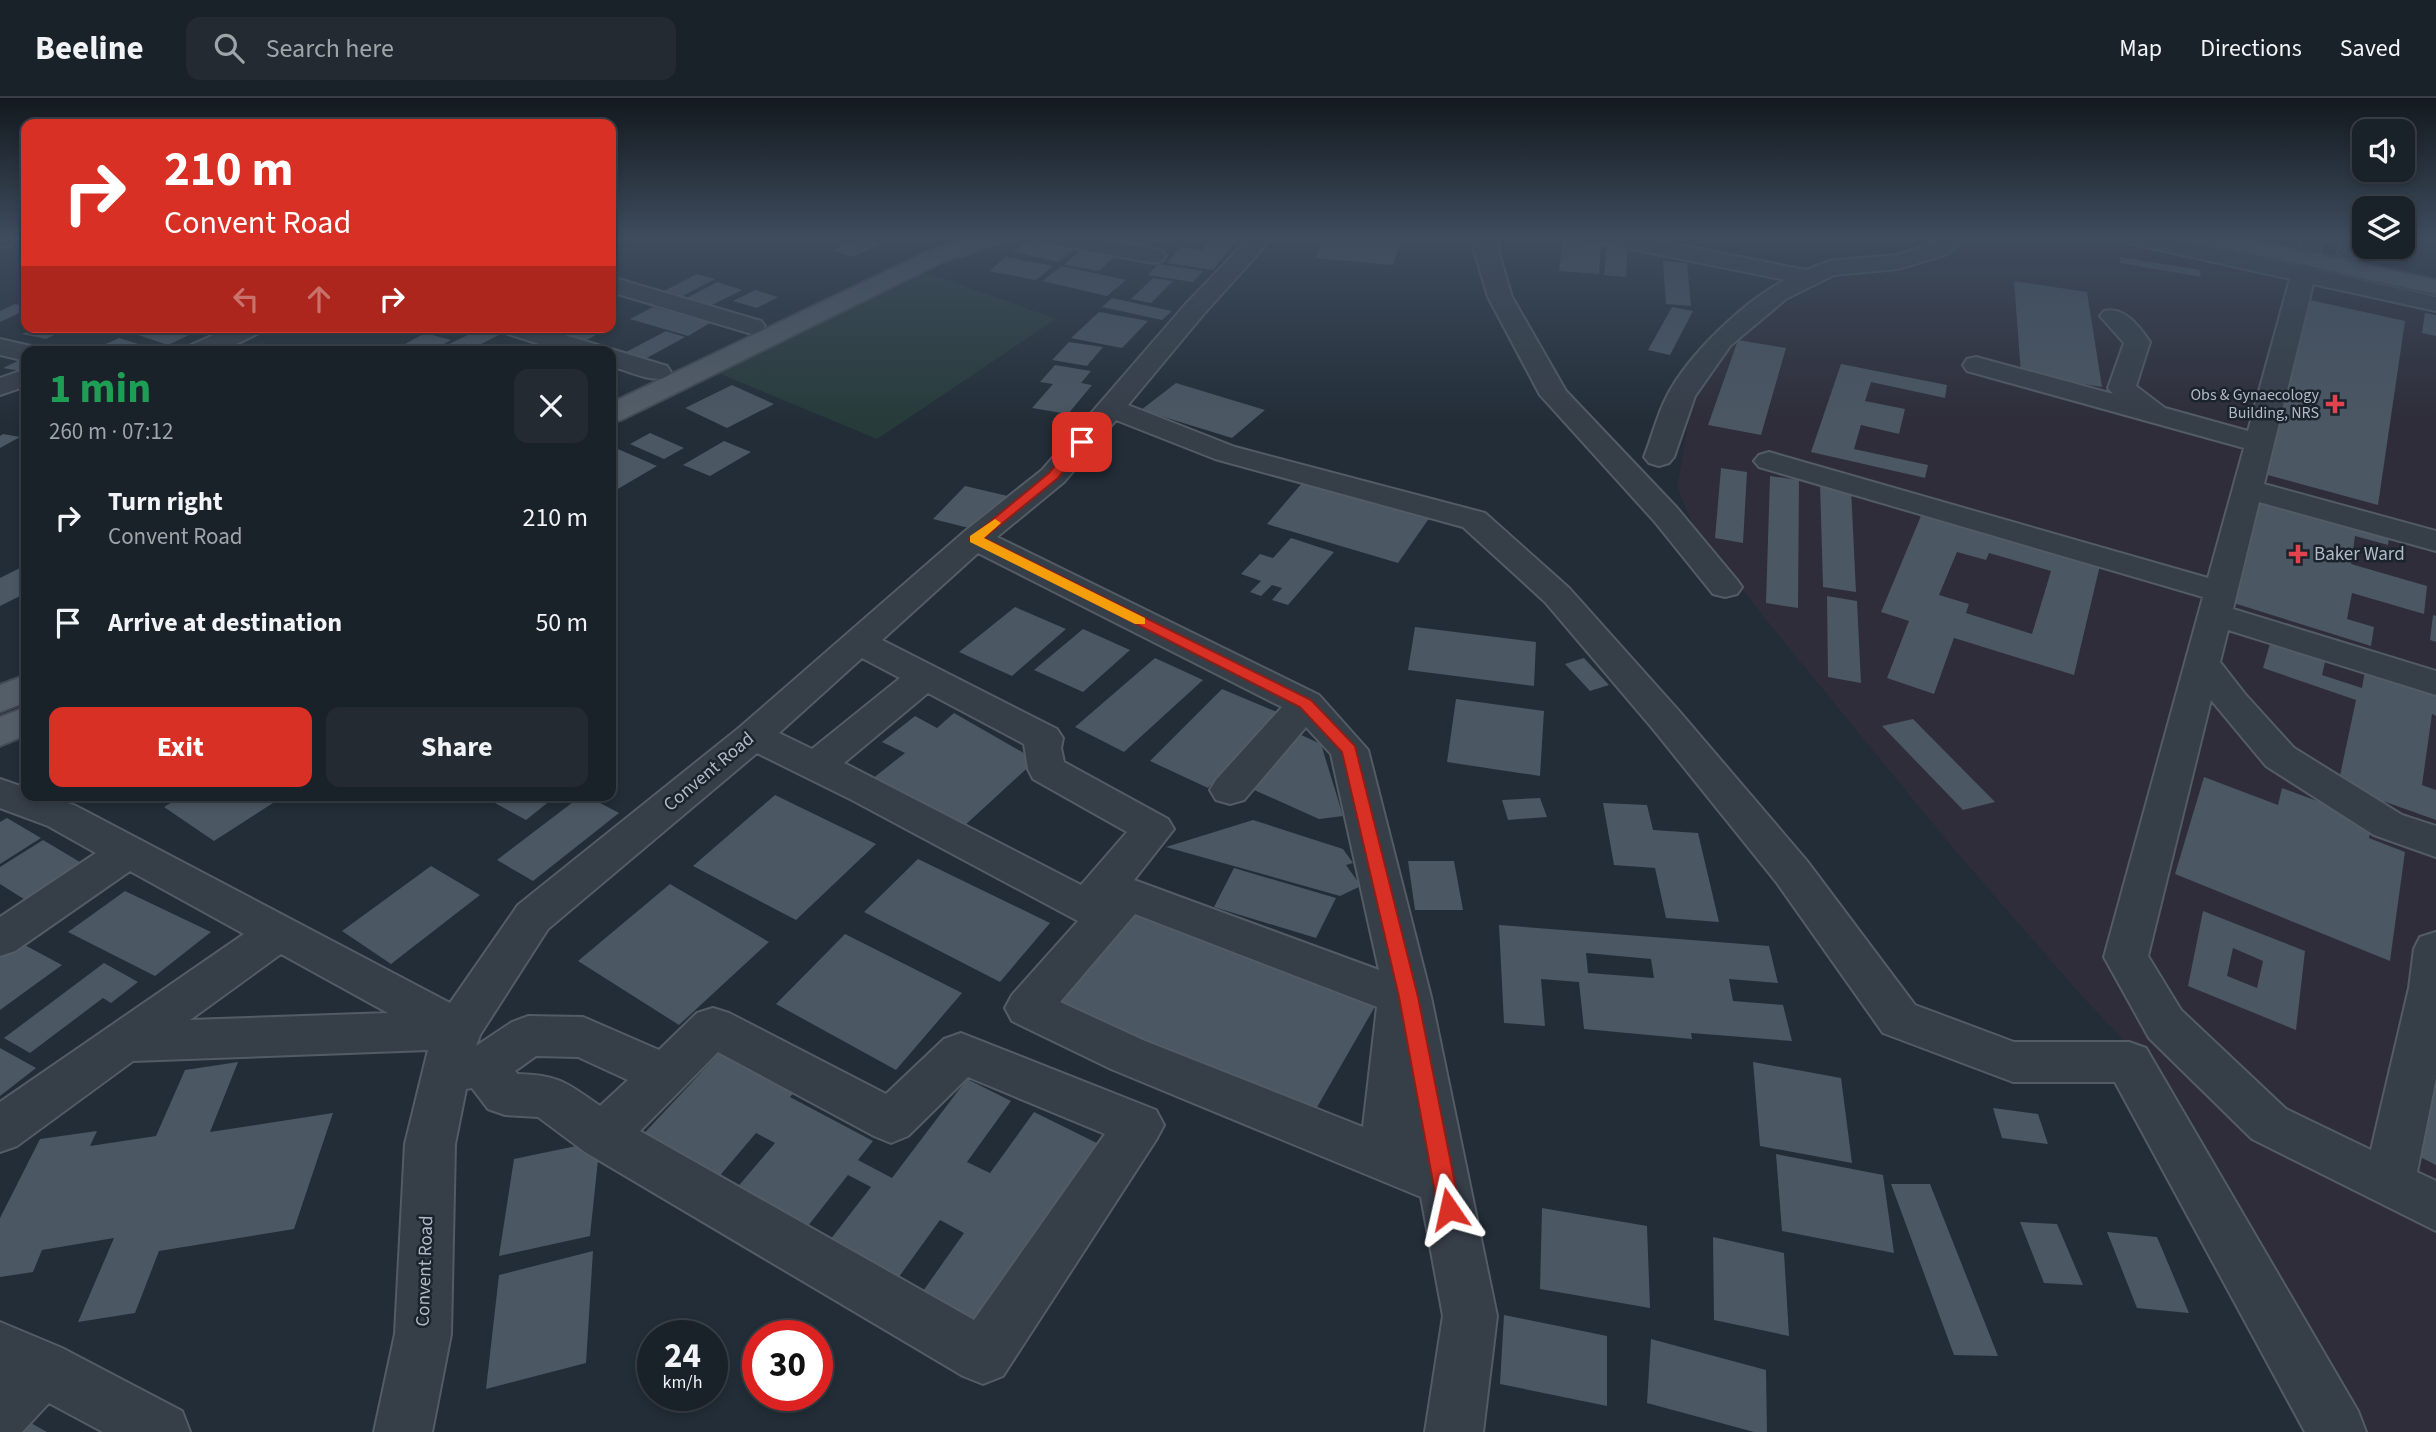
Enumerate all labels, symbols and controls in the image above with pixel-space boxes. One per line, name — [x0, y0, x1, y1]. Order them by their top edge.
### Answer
search box — [186, 17, 676, 80]
text: Beeline — [35, 25, 144, 72]
icon: search — [210, 29, 248, 67]
text: Search here — [266, 30, 394, 67]
text: Map — [2119, 31, 2162, 66]
text: Directions — [2200, 31, 2302, 66]
text: Saved — [2340, 31, 2401, 66]
map controls — [2352, 119, 2415, 259]
button: sound — [2352, 119, 2415, 182]
text: 210 m — [164, 135, 293, 205]
icon: right — [49, 147, 140, 238]
button: layers — [2352, 196, 2415, 259]
text: Convent Road — [164, 200, 351, 246]
icon: left — [227, 280, 265, 318]
icon: ahead — [300, 280, 338, 318]
icon: right — [373, 280, 411, 318]
text: 1 min — [49, 359, 151, 419]
button: close — [514, 369, 588, 443]
place label: Obs & Gynaecology Building, NRS — [2190, 384, 2320, 424]
marker: Obs & Gynaecology Building, NRS — [2325, 394, 2345, 414]
pin — [1052, 412, 1112, 472]
text: 260 m · 07:12 — [49, 415, 173, 448]
icon: arrive — [1063, 423, 1101, 461]
text: Turn right — [108, 483, 223, 520]
icon: right — [49, 499, 87, 537]
text: 210 m — [522, 499, 588, 536]
text: Convent Road — [108, 520, 243, 553]
place label: Baker Ward — [2314, 541, 2405, 568]
marker: Baker Ward — [2288, 544, 2308, 564]
icon: arrive — [49, 604, 87, 642]
text: Arrive at destination — [108, 604, 342, 641]
text: 50 m — [535, 604, 588, 641]
button: Exit — [49, 707, 312, 787]
button: Share — [326, 707, 588, 787]
street label: Convent Road — [658, 726, 760, 818]
position arrow — [1412, 1172, 1486, 1246]
street label: Convent Road — [410, 1215, 440, 1327]
speed limit sign: 30 — [742, 1320, 833, 1411]
text: 24 — [664, 1331, 701, 1381]
text: km/h — [663, 1370, 702, 1395]

